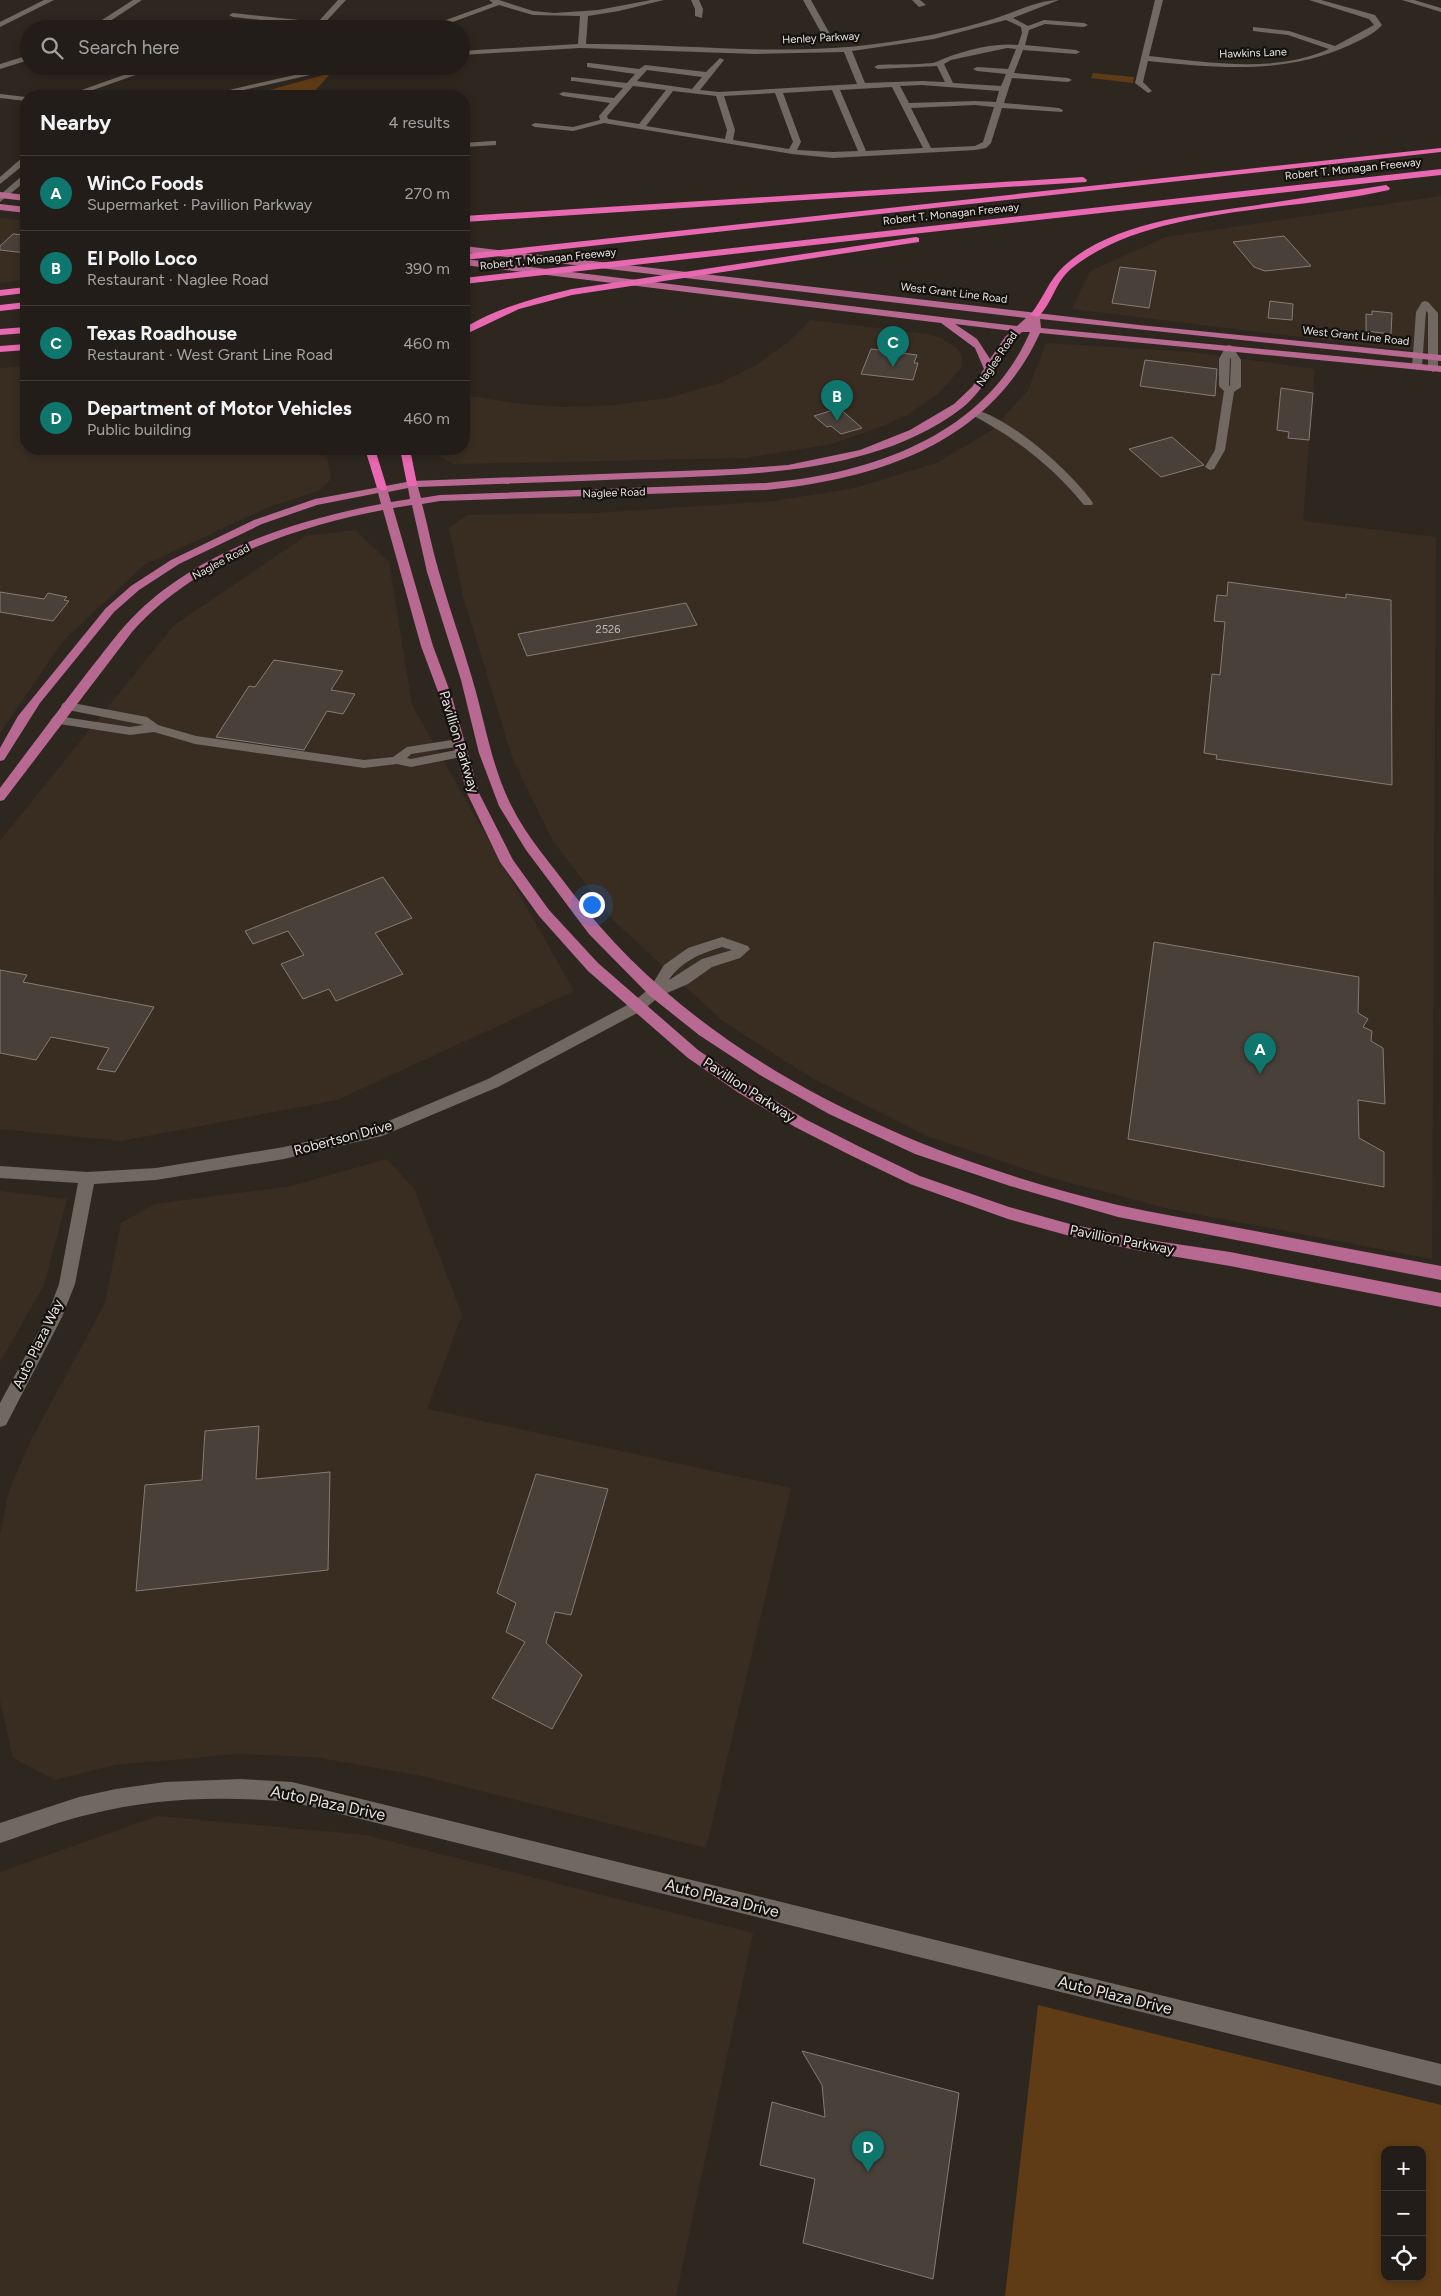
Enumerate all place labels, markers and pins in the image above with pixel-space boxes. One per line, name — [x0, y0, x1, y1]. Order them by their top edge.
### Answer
pin: C — [877, 326, 909, 367]
pin: B — [821, 380, 853, 421]
pin: A — [1244, 1033, 1276, 1074]
pin: D — [852, 2131, 884, 2172]

